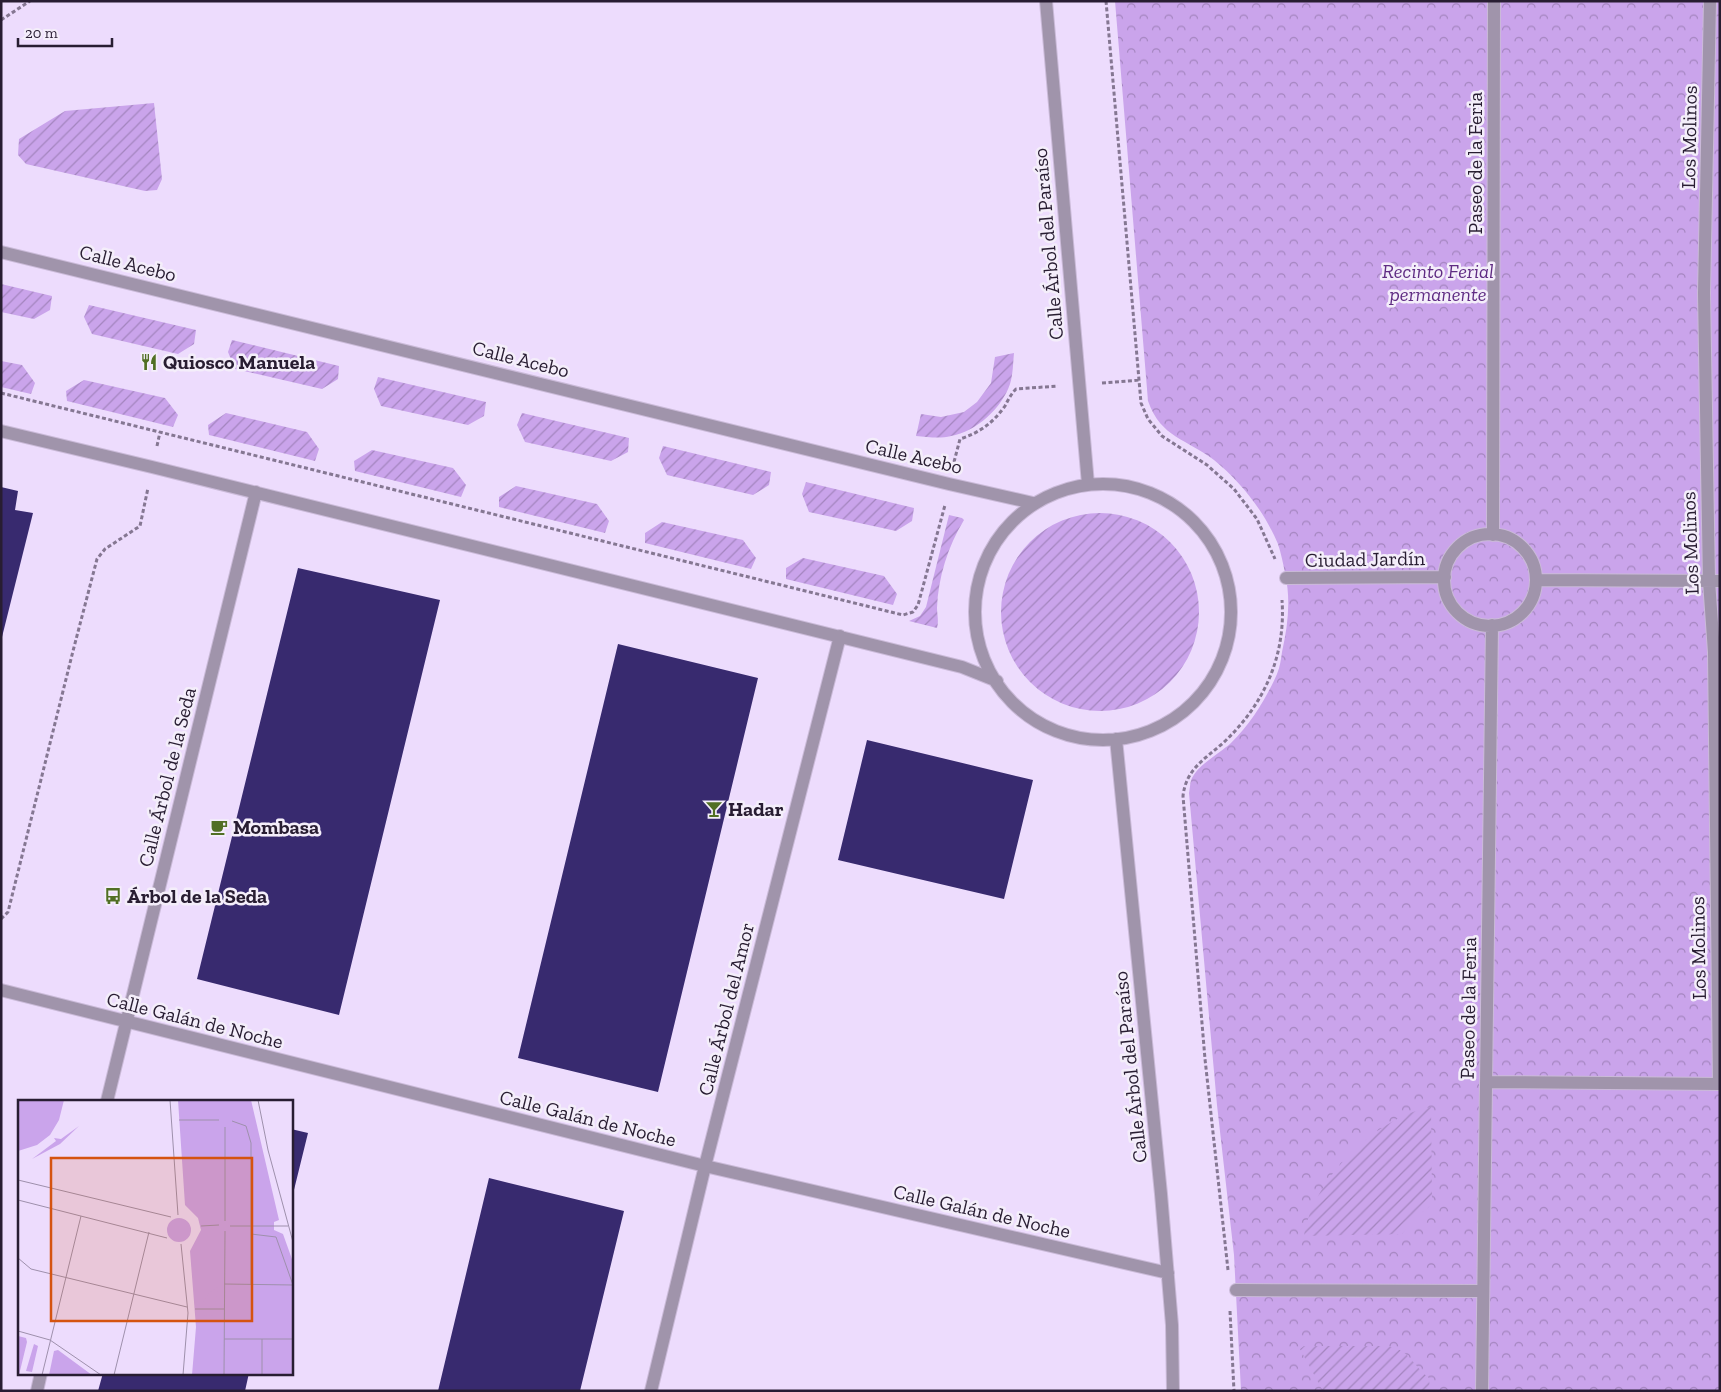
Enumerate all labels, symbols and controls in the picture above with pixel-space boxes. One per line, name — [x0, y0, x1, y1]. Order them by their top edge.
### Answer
scale bar — [18, 15, 111, 47]
text: 20 m — [25, 24, 58, 42]
street label: Los Molinos — [1676, 85, 1702, 189]
street label: Paseo de la Feria — [1463, 92, 1487, 234]
street label: Calle Árbol del Paraíso — [1028, 147, 1068, 341]
street label: Calle Acebo — [77, 239, 179, 287]
park label: Recinto Ferial permanente — [1382, 259, 1494, 306]
street label: Calle Acebo — [470, 335, 572, 383]
place label: Quiosco Manuela — [163, 350, 315, 374]
restaurant icon: Quiosco Manuela — [139, 352, 159, 372]
street label: Calle Acebo — [863, 433, 965, 479]
street label: Los Molinos — [1676, 491, 1704, 595]
street label: Ciudad Jardín — [1305, 546, 1426, 572]
street label: Calle Árbol de la Seda — [133, 685, 201, 869]
place label: Hadar — [728, 797, 784, 821]
bar icon: Hadar — [704, 799, 724, 819]
place label: Mombasa — [233, 815, 319, 839]
cafe icon: Mombasa — [209, 817, 229, 837]
place label: Árbol de la Seda — [127, 884, 267, 908]
bus stop icon: Árbol de la Seda — [103, 886, 123, 906]
street label: Los Molinos — [1685, 896, 1711, 1000]
street label: Calle Árbol del Amor — [693, 920, 759, 1098]
street label: Paseo de la Feria — [1455, 936, 1481, 1079]
street label: Calle Árbol del Paraíso — [1108, 970, 1152, 1164]
street label: Calle Galán de Noche — [104, 986, 286, 1054]
street label: Calle Galán de Noche — [497, 1084, 679, 1152]
inset map — [18, 1100, 292, 1374]
street label: Calle Galán de Noche — [891, 1179, 1073, 1243]

